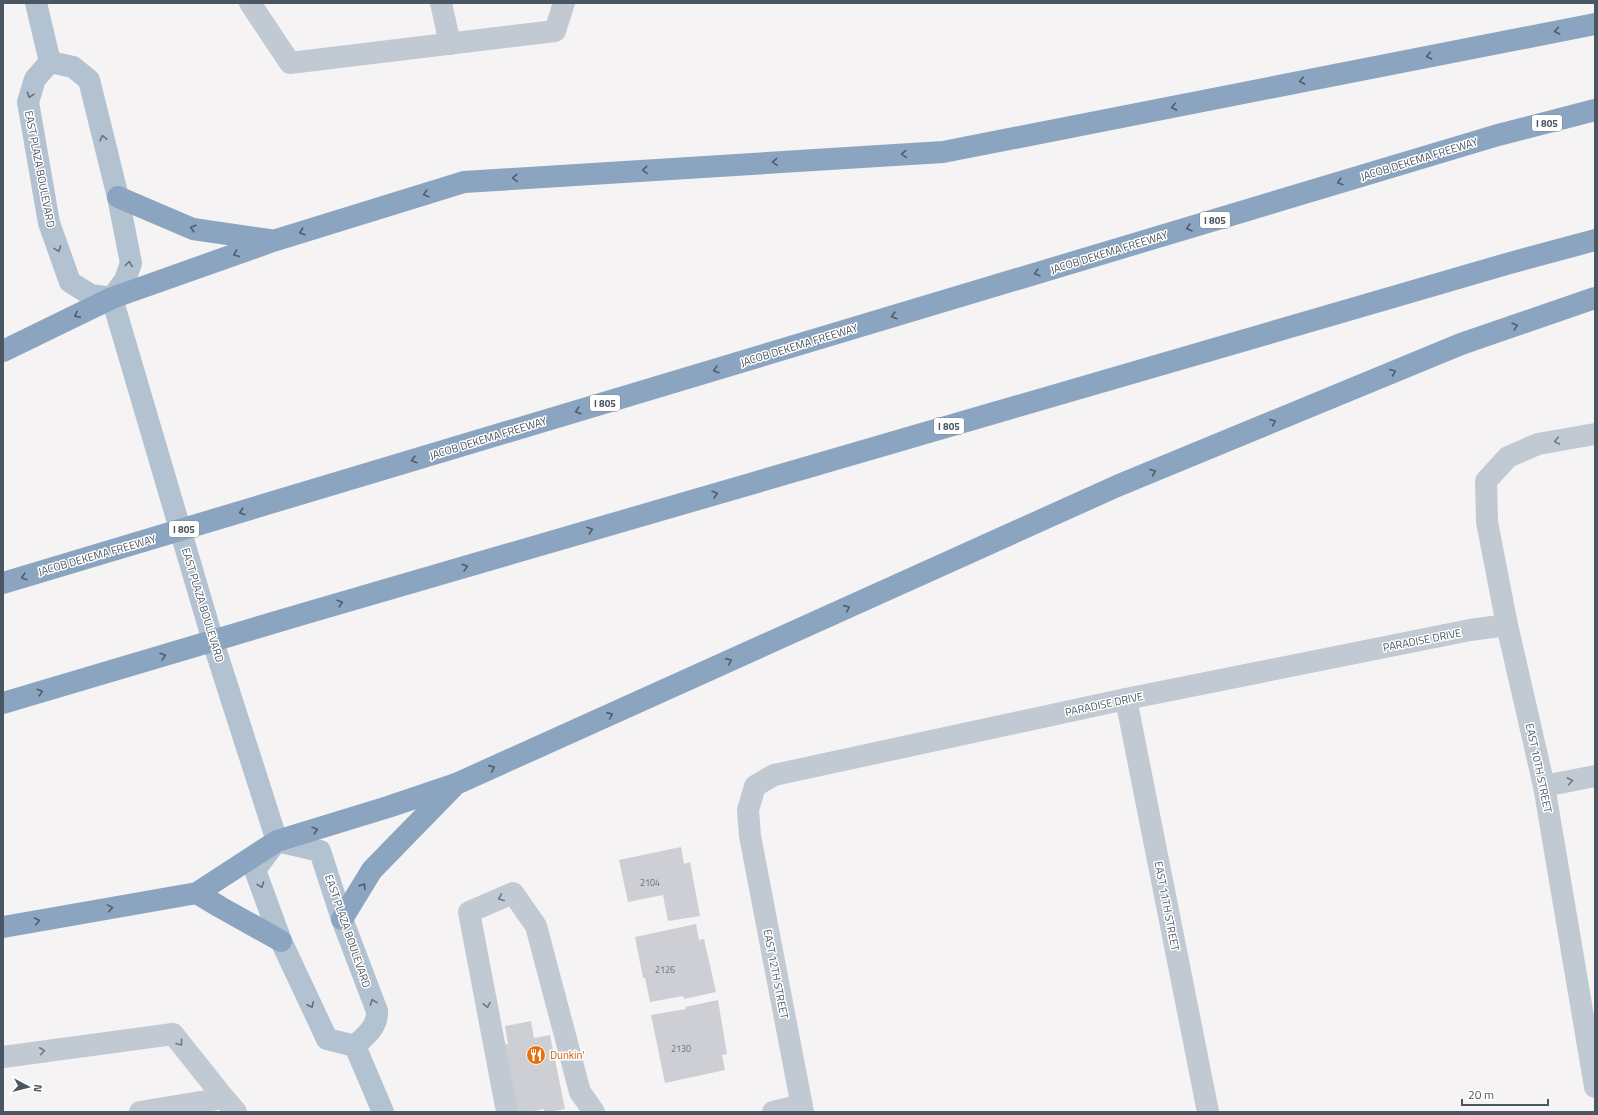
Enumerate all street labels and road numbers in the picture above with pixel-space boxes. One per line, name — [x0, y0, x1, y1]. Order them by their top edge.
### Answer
street label: EAST PLAZA BOULEVARD — [21, 109, 59, 229]
road number: I 805 — [1532, 115, 1562, 131]
street label: JACOB DEKEMA FREEWAY — [1358, 134, 1480, 184]
road number: I 805 — [1200, 212, 1230, 228]
street label: JACOB DEKEMA FREEWAY — [1048, 227, 1170, 277]
street label: JACOB DEKEMA FREEWAY — [738, 320, 860, 370]
road number: I 805 — [590, 395, 620, 411]
street label: JACOB DEKEMA FREEWAY — [427, 413, 549, 463]
road number: I 805 — [934, 418, 964, 434]
road number: I 805 — [169, 521, 199, 537]
street label: JACOB DEKEMA FREEWAY — [36, 530, 158, 579]
street label: EAST PLAZA BOULEVARD — [178, 546, 228, 664]
street label: PARADISE DRIVE — [1382, 625, 1462, 655]
street label: PARADISE DRIVE — [1064, 688, 1144, 720]
street label: EAST 10TH STREET — [1522, 722, 1556, 814]
street label: EAST 11TH STREET — [1150, 860, 1184, 952]
street label: EAST PLAZA BOULEVARD — [321, 872, 375, 990]
street label: EAST 12TH STREET — [759, 928, 793, 1020]

